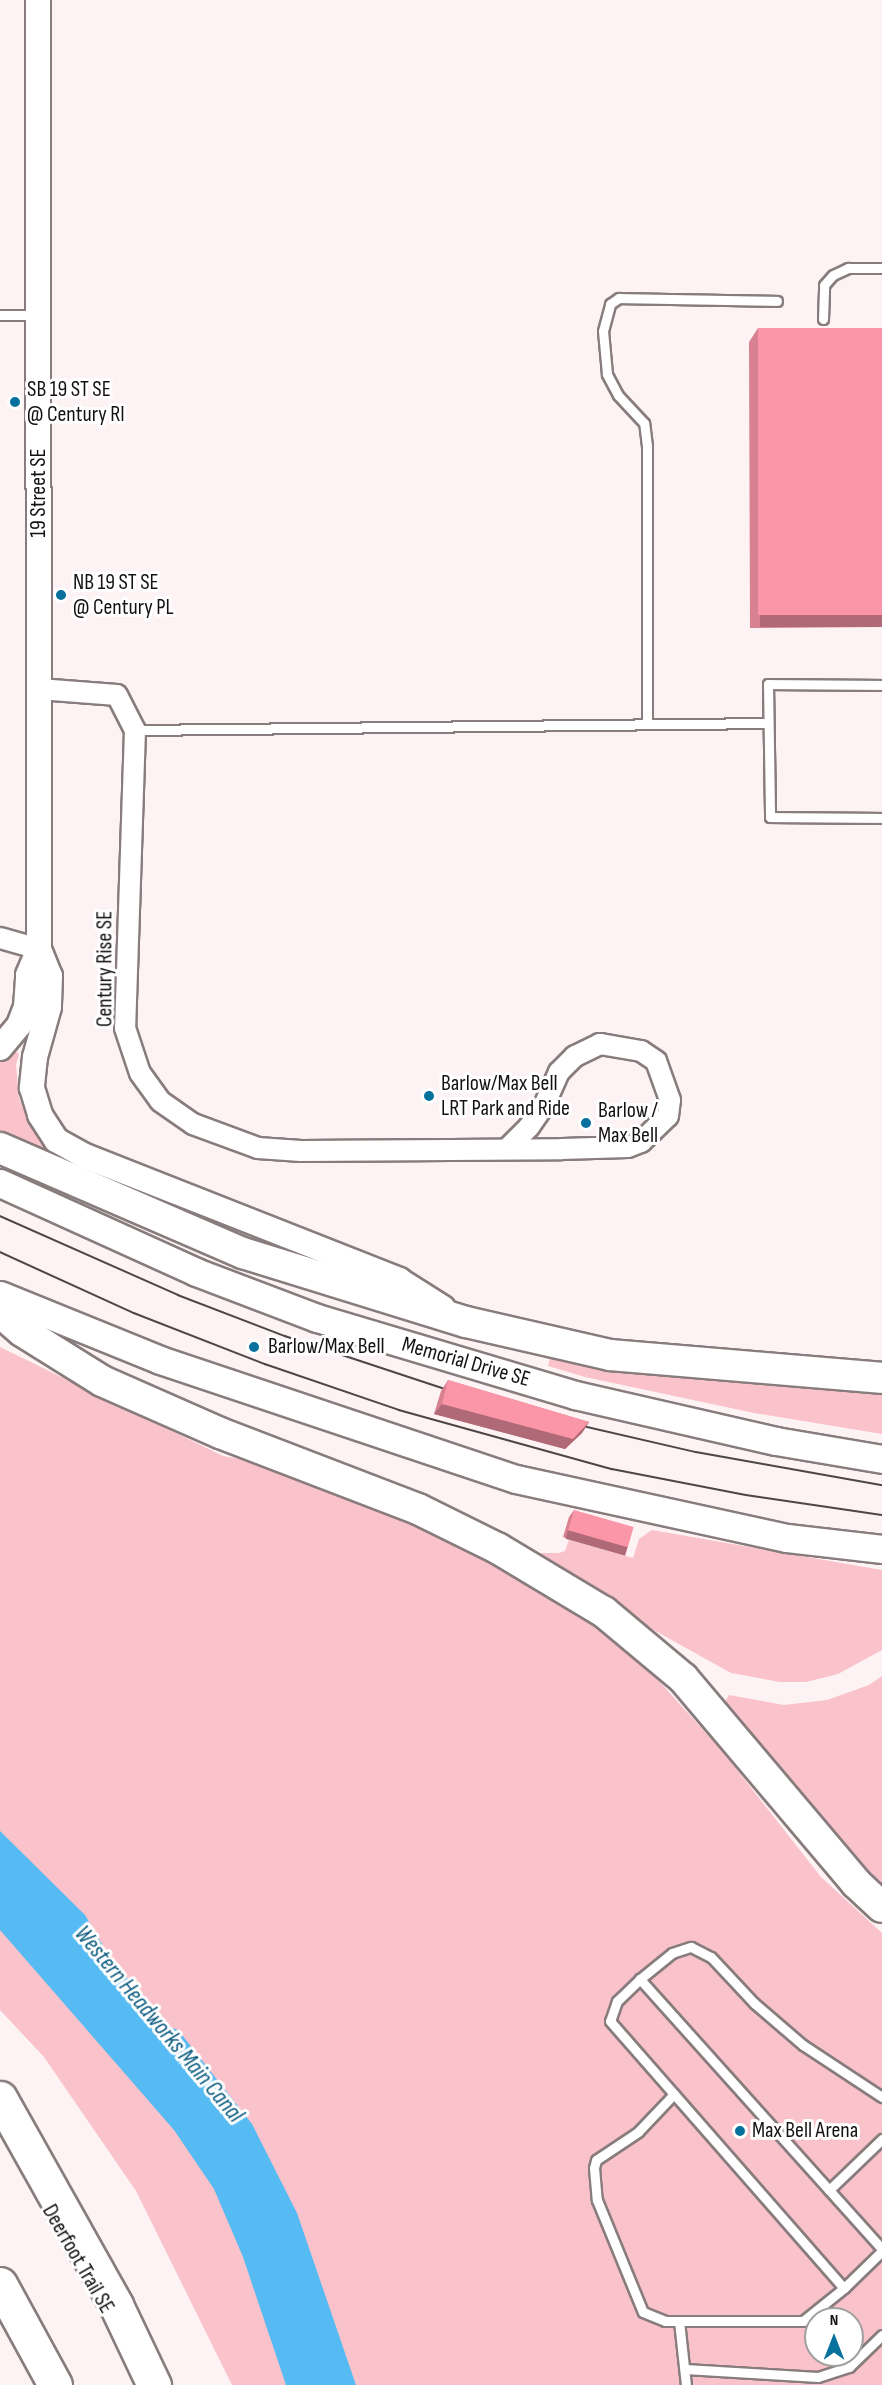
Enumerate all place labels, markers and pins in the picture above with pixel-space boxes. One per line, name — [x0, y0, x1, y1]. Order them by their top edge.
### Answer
place label: SB 19 ST SE @ Century RI — [27, 376, 125, 428]
marker: SB 19 ST SE @ Century RI — [8, 395, 22, 409]
place label: NB 19 ST SE @ Century PL — [73, 569, 174, 620]
marker: NB 19 ST SE @ Century PL — [54, 588, 68, 602]
place label: Barlow/Max Bell LRT Park and Ride — [441, 1070, 570, 1122]
marker: Barlow/Max Bell LRT Park and Ride — [422, 1089, 436, 1103]
place label: Barlow / Max Bell — [598, 1097, 658, 1148]
marker: Barlow / Max Bell — [579, 1116, 593, 1130]
place label: Barlow/Max Bell — [268, 1334, 385, 1360]
marker: Barlow/Max Bell — [245, 1338, 263, 1356]
place label: Max Bell Arena — [752, 2118, 858, 2144]
marker: Max Bell Arena — [733, 2124, 747, 2138]

